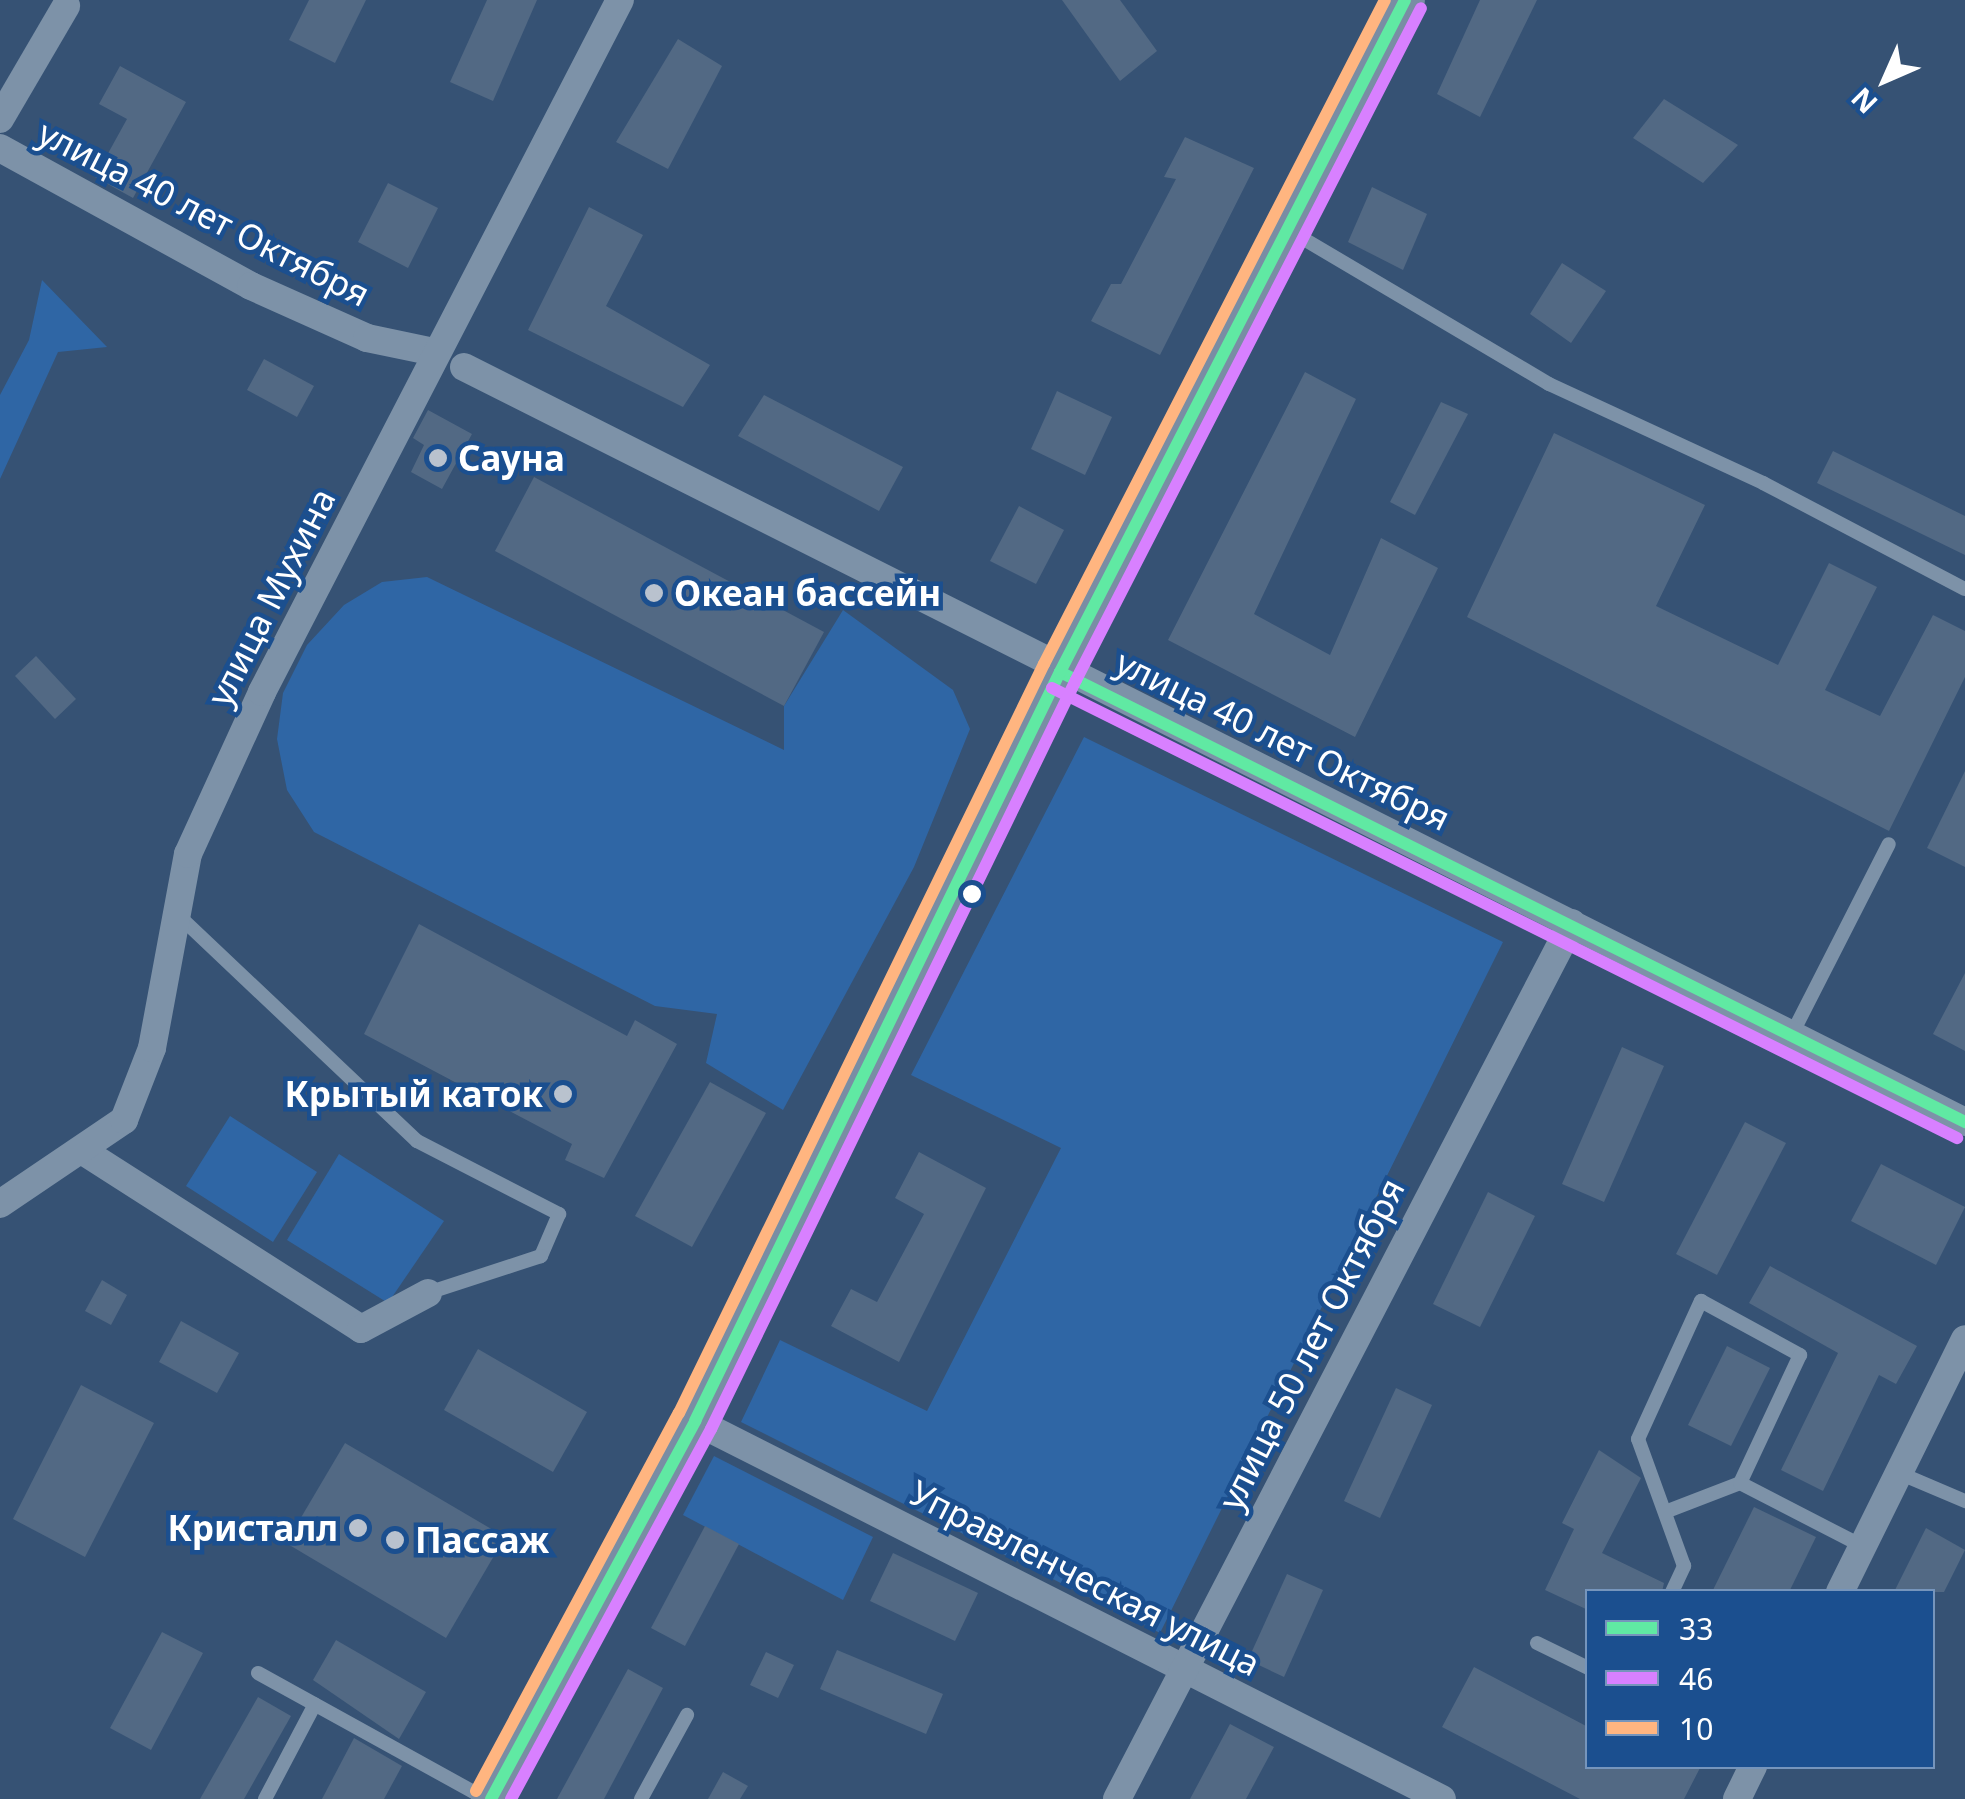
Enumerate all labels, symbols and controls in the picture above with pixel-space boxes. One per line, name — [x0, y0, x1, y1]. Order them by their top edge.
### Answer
north arrow — [1835, 30, 1935, 130]
text: N — [1842, 80, 1885, 123]
street label: улица 40 лет Октября — [31, 111, 377, 315]
place label: Сауна — [458, 437, 565, 479]
marker: Сауна — [427, 447, 449, 469]
street label: улица Мухина — [198, 481, 344, 713]
place label: Океан бассейн — [674, 572, 941, 614]
marker: Океан бассейн — [643, 582, 665, 604]
street label: улица 40 лет Октября — [1109, 641, 1457, 839]
unlabelled marker — [962, 884, 982, 904]
place label: Крытый каток — [284, 1073, 543, 1115]
marker: Крытый каток — [552, 1083, 574, 1105]
street label: улица 50 лет Октября — [1209, 1171, 1413, 1517]
street label: Управленческая улица — [903, 1471, 1267, 1685]
place label: Кристалл — [167, 1507, 338, 1549]
marker: Кристалл — [347, 1517, 369, 1539]
place label: Пассаж — [415, 1519, 549, 1561]
marker: Пассаж — [384, 1529, 406, 1551]
legend — [1585, 1589, 1935, 1769]
text: 33 — [1679, 1608, 1713, 1649]
text: 46 — [1679, 1658, 1713, 1699]
text: 10 — [1679, 1708, 1713, 1749]

